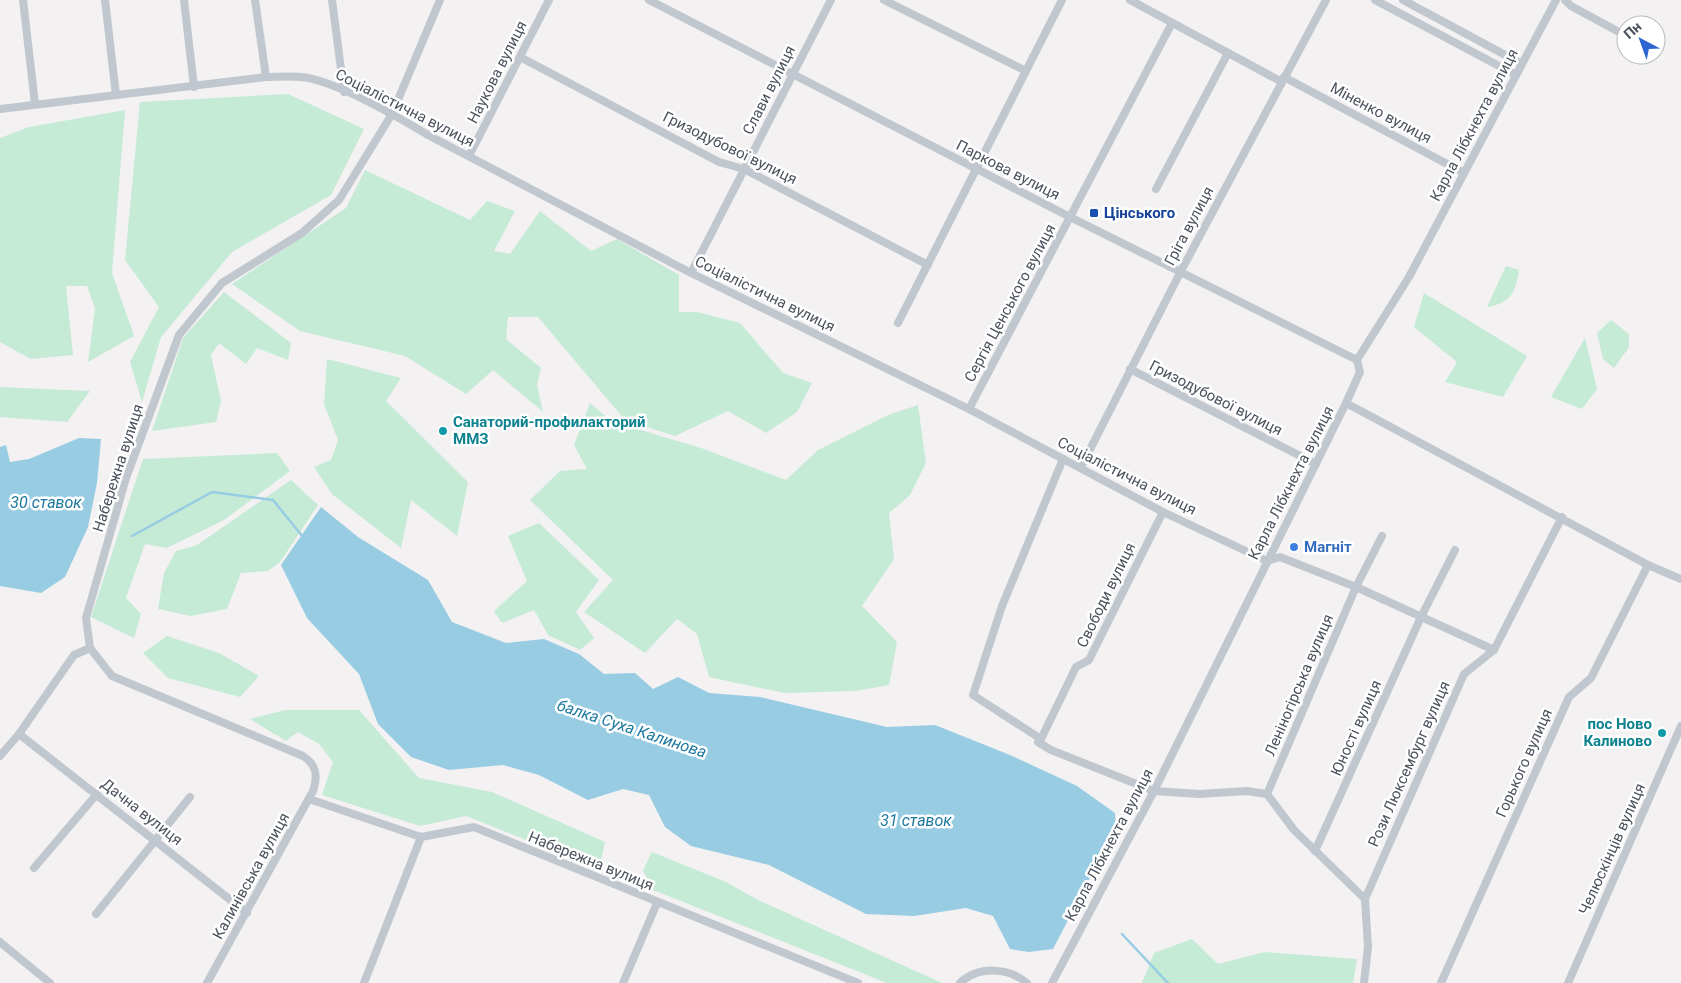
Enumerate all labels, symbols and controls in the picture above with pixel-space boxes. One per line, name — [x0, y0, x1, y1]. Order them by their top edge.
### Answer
north arrow — [1616, 15, 1666, 65]
street label: Наукова вулиця — [463, 18, 531, 126]
text: Пн — [1620, 18, 1645, 42]
street label: Слави вулиця — [739, 43, 799, 137]
street label: Карла Лібкнехта вулиця — [1426, 46, 1522, 204]
street label: Соціалістична вулиця — [332, 65, 478, 151]
street label: Міненко вулиця — [1327, 79, 1435, 147]
street label: Гризодубової вулиця — [660, 108, 800, 188]
street label: Паркова вулиця — [953, 136, 1063, 204]
street label: Гріга вулиця — [1161, 183, 1217, 269]
place label: Цінського — [1104, 204, 1175, 222]
marker: Цінського — [1088, 207, 1100, 219]
street label: Сергія Ценського вулиця — [961, 221, 1059, 385]
street label: Соціалістична вулиця — [692, 252, 838, 336]
street label: Гризодубової вулиця — [1146, 357, 1286, 439]
street label: Набережна вулиця — [89, 402, 147, 534]
street label: Карла Лібкнехта вулиця — [1244, 403, 1338, 563]
place label: Санаторий-профилакторий ММЗ — [453, 413, 646, 448]
marker: Санаторий-профилакторий ММЗ — [437, 425, 449, 437]
street label: Соціалістична вулиця — [1054, 433, 1200, 519]
water label: 30 ставок — [10, 493, 82, 512]
place label: Магніт — [1304, 538, 1352, 556]
street label: Свободи вулиця — [1073, 540, 1139, 650]
marker: Магніт — [1288, 541, 1300, 553]
street label: Леніногірська вулиця — [1261, 611, 1337, 759]
street label: Юності вулиця — [1327, 677, 1385, 779]
street label: Рози Люксембург вулиця — [1364, 678, 1454, 850]
water label: балка Суха Калинова — [555, 695, 709, 762]
street label: Горького вулиця — [1492, 706, 1556, 820]
place label: пос Ново Калиново — [1583, 715, 1652, 750]
marker: пос Ново Калиново — [1656, 727, 1668, 739]
street label: Карла Лібкнехта вулиця — [1061, 766, 1157, 924]
street label: Дачна вулиця — [98, 775, 186, 849]
street label: Челюскінців вулиця — [1575, 780, 1649, 918]
street label: Калинівська вулиця — [209, 810, 293, 942]
water label: 31 ставок — [880, 811, 952, 830]
street label: Набережна вулиця — [526, 828, 656, 894]

